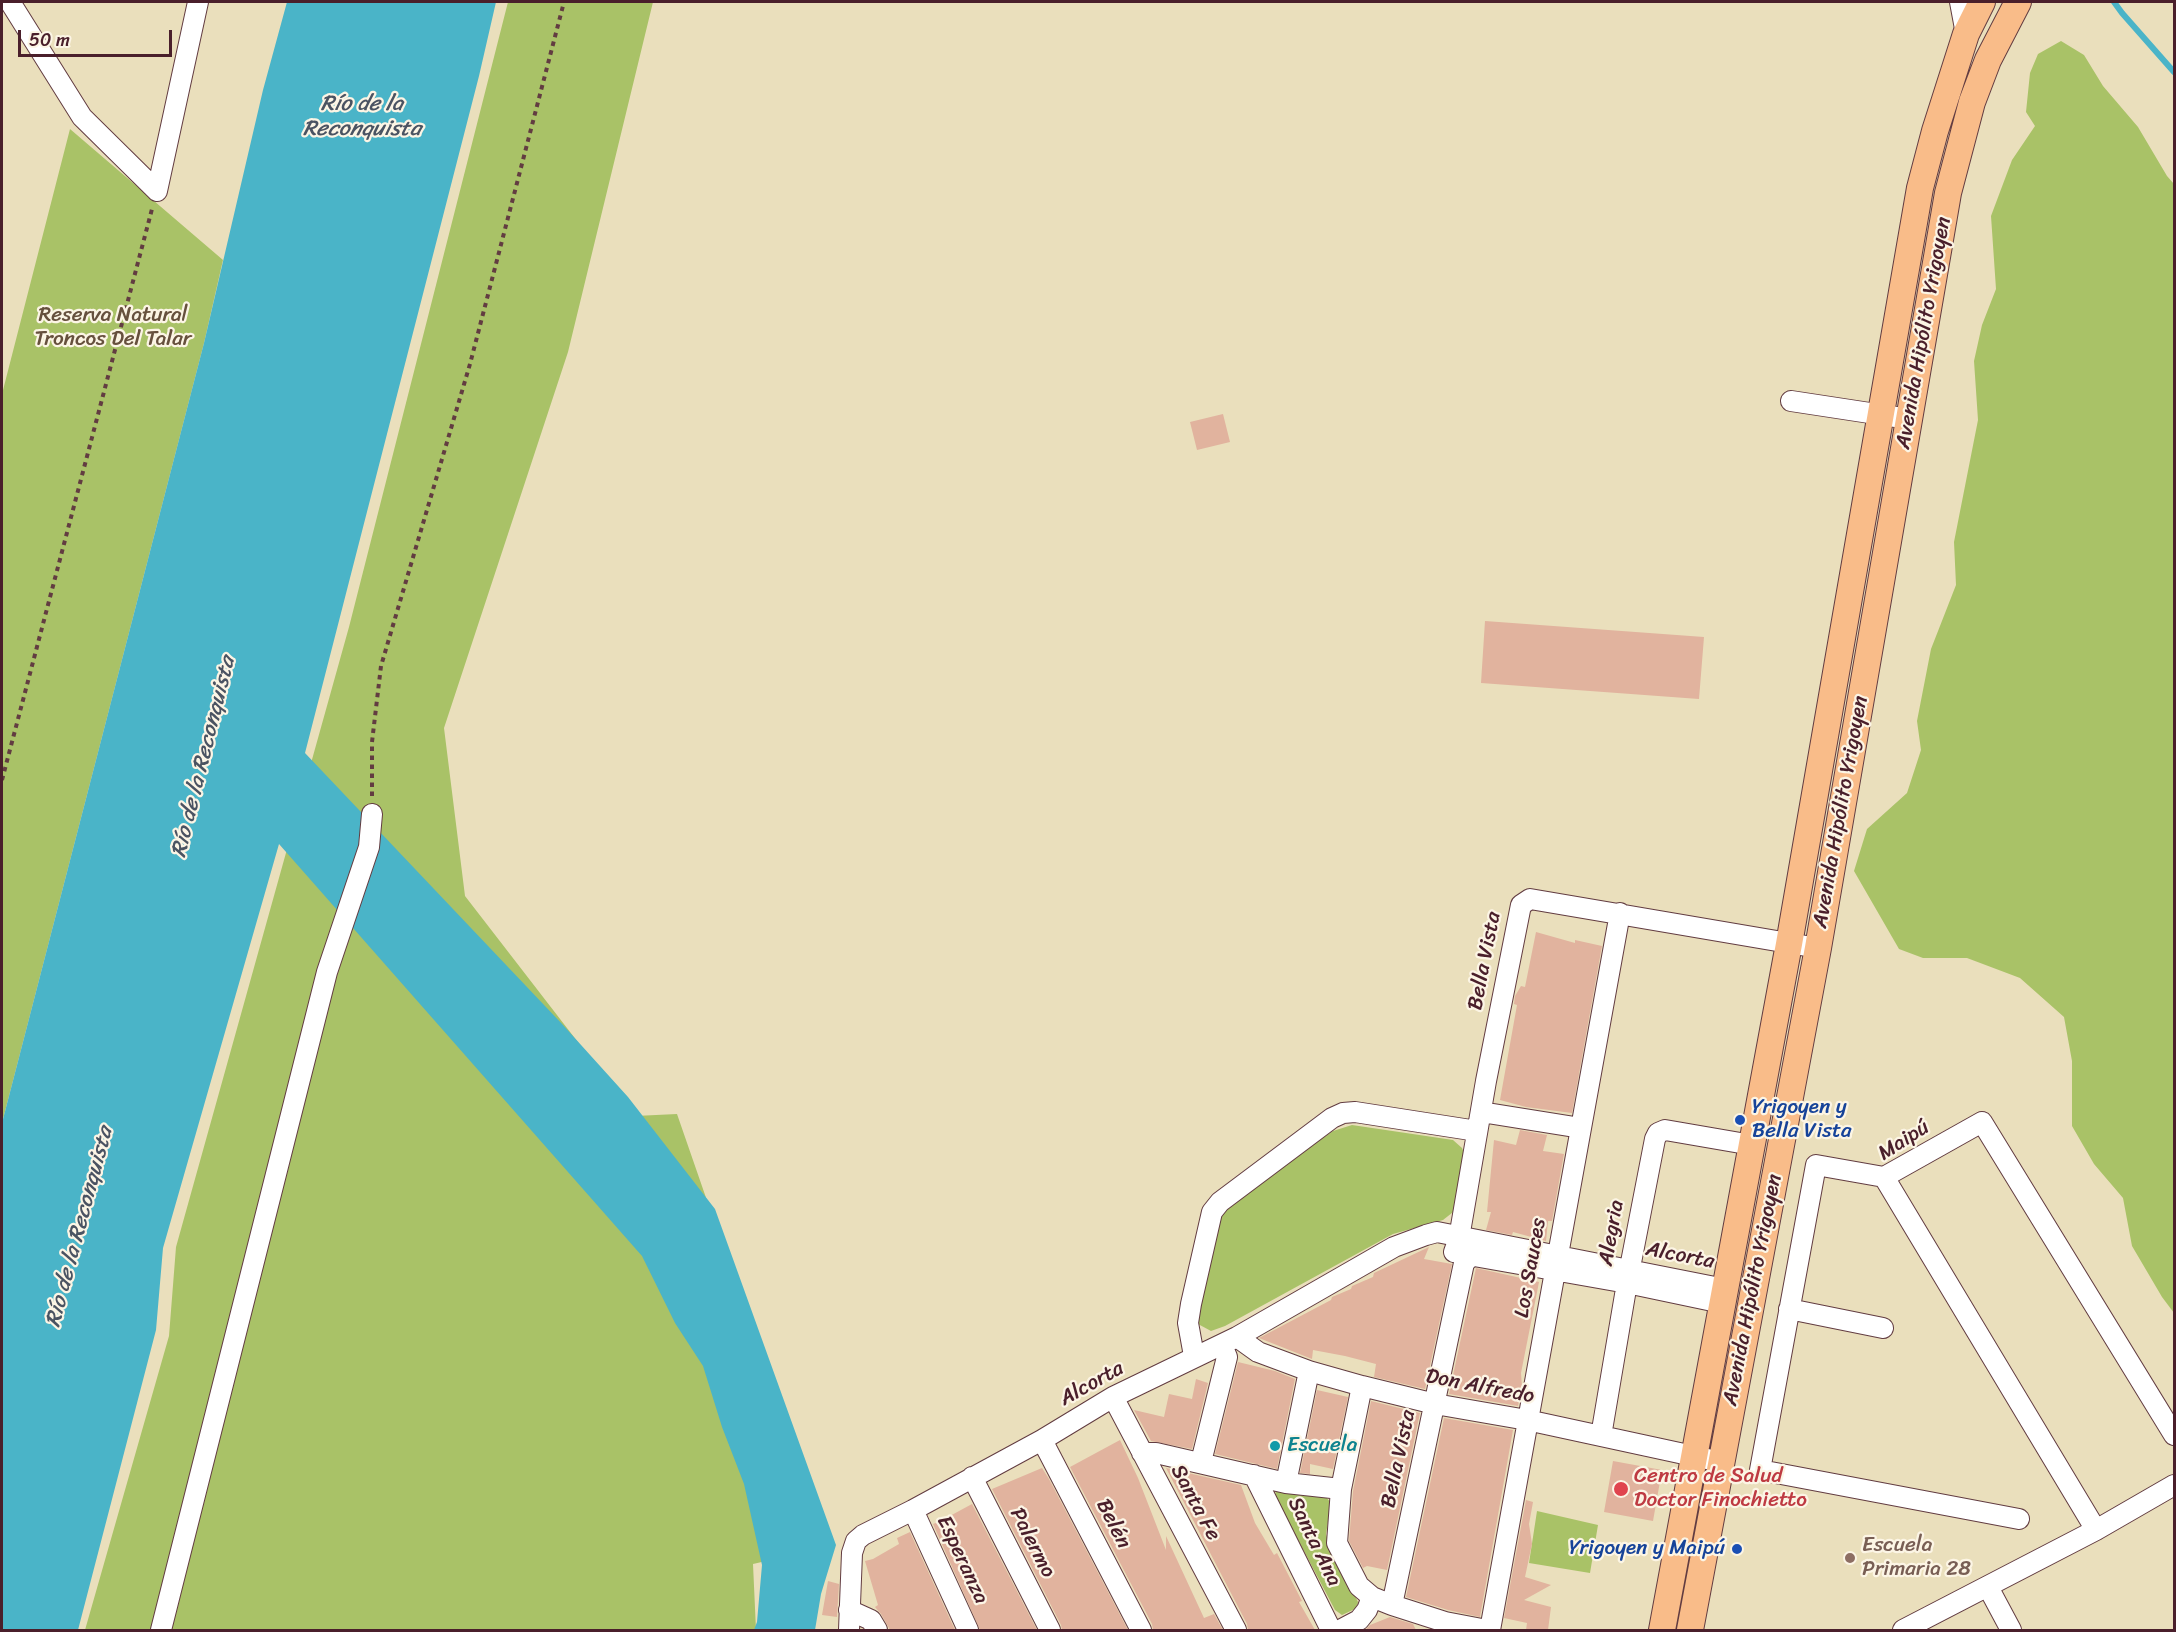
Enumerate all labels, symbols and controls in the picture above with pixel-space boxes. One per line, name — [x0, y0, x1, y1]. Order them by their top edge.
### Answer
scale bar — [21, 18, 176, 56]
text: 50 m — [29, 24, 70, 56]
water label: Río de la Reconquista — [303, 91, 421, 142]
street label: Avenida Hipólito Yrigoyen — [1891, 215, 1957, 451]
park label: Reserva Natural Troncos Del Talar — [35, 303, 191, 353]
water label: Río de la Reconquista — [166, 654, 242, 860]
street label: Avenida Hipólito Yrigoyen — [1808, 694, 1874, 930]
street label: Bella Vista — [1463, 910, 1507, 1012]
place label: Yrigoyen y Bella Vista — [1752, 1095, 1852, 1145]
marker: Yrigoyen y Bella Vista — [1733, 1113, 1747, 1127]
street label: Maipú — [1874, 1115, 1934, 1167]
water label: Río de la Reconquista — [41, 1124, 119, 1330]
street label: Avenida Hipólito Yrigoyen — [1718, 1172, 1788, 1408]
street label: Alegria — [1594, 1198, 1630, 1268]
street label: Los Sauces — [1510, 1216, 1552, 1320]
street label: Alcorta — [1644, 1237, 1716, 1275]
street label: Alcorta — [1056, 1356, 1128, 1412]
street label: Don Alfredo — [1424, 1364, 1536, 1410]
street label: Bella Vista — [1376, 1408, 1422, 1510]
place label: Escuela — [1287, 1433, 1357, 1459]
marker: Escuela — [1268, 1439, 1282, 1453]
street label: Santa Fe — [1165, 1461, 1225, 1545]
place label: Centro de Salud Doctor Finochietto — [1634, 1464, 1807, 1514]
marker: Centro de Salud Doctor Finochietto — [1612, 1480, 1630, 1498]
street label: Santa Ana — [1282, 1493, 1346, 1591]
street label: Belén — [1090, 1495, 1136, 1553]
street label: Palermo — [1004, 1504, 1060, 1582]
street label: Esperanza — [931, 1512, 993, 1608]
place label: Escuela Primaria 28 — [1862, 1533, 1971, 1583]
place label: Yrigoyen y Maipú — [1569, 1536, 1725, 1562]
marker: Yrigoyen y Maipú — [1730, 1542, 1744, 1556]
marker: Escuela Primaria 28 — [1843, 1551, 1857, 1565]

